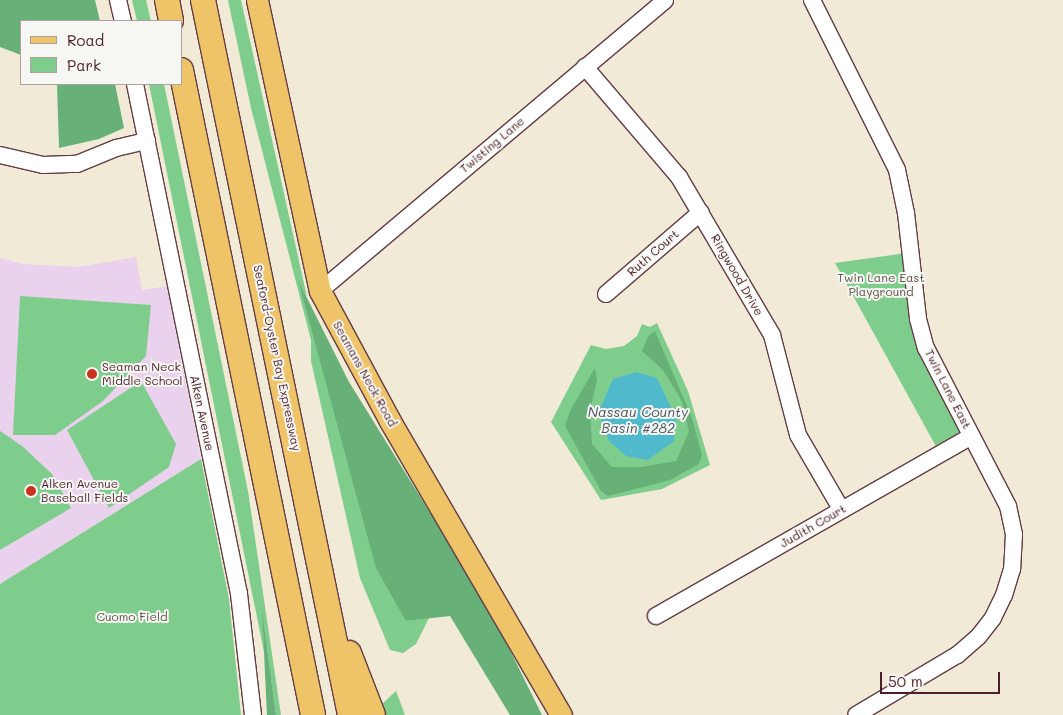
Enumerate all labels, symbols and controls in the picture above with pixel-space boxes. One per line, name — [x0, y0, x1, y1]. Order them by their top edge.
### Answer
legend — [20, 20, 182, 85]
text: Road — [67, 30, 104, 50]
text: Park — [67, 55, 101, 75]
street label: Twisting Lane — [457, 114, 527, 176]
street label: Ruth Court — [624, 227, 682, 279]
street label: Ringwood Drive — [708, 232, 766, 318]
street label: Seaford-Oyster Bay Expressway — [250, 264, 304, 452]
park label: Twin Lane East Playground — [837, 271, 925, 299]
street label: Seamans Neck Road — [330, 319, 400, 429]
street label: Twin Lane East — [922, 347, 974, 431]
place label: Seaman Neck Middle School — [102, 360, 183, 388]
marker: Seaman Neck Middle School — [86, 368, 98, 380]
street label: Alken Avenue — [187, 374, 217, 452]
water label: Nassau County Basin #282 — [588, 404, 688, 437]
place label: Alken Avenue Baseball Fields — [41, 477, 128, 505]
marker: Alken Avenue Baseball Fields — [25, 485, 37, 497]
street label: Judith Court — [777, 501, 849, 551]
park label: Cuomo Field — [96, 610, 168, 624]
scale bar — [883, 662, 1003, 694]
text: 50 m — [888, 671, 923, 691]

